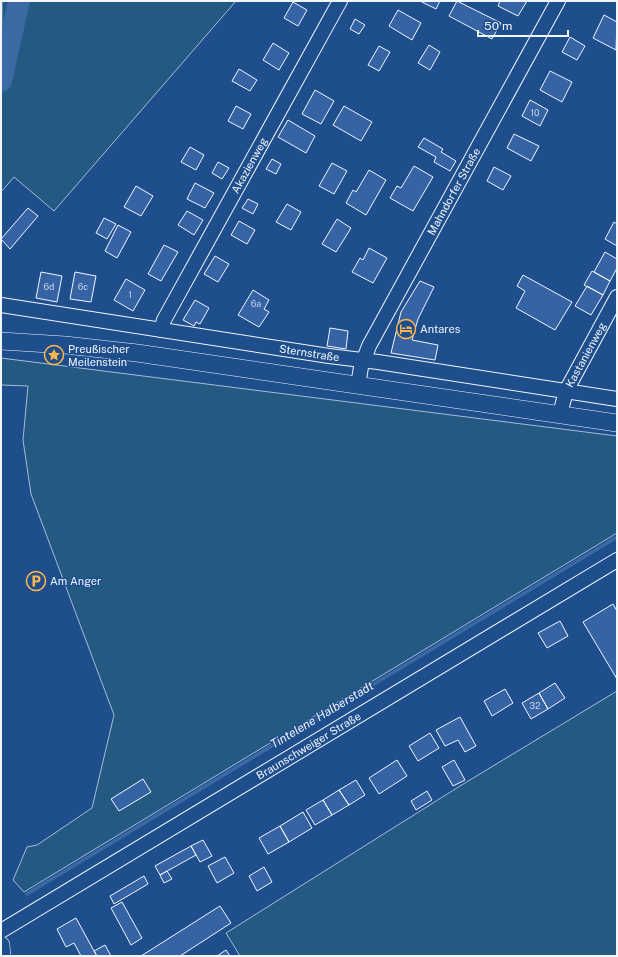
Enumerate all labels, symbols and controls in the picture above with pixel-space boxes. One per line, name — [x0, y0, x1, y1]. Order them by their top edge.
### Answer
scale bar — [478, 12, 568, 38]
text: 50 m — [484, 19, 512, 33]
house number: 10 — [530, 107, 540, 118]
street label: Akazienweg — [229, 135, 270, 195]
street label: Mahndorfer Straße — [425, 146, 482, 237]
house number: 6d — [44, 281, 54, 292]
house number: 6c — [78, 281, 88, 292]
house number: 1 — [128, 289, 132, 300]
house number: 6a — [251, 298, 261, 309]
hotel icon: Antares — [395, 318, 417, 340]
street label: Kastanienweg — [563, 320, 608, 389]
place label: Antares — [420, 323, 461, 335]
street label: Sternstraße — [278, 342, 340, 363]
place label: Preußischer Meilenstein — [68, 343, 129, 368]
place icon: Preußischer Meilenstein — [43, 344, 65, 366]
parking icon: Am Anger — [25, 570, 47, 592]
place label: Am Anger — [50, 575, 101, 587]
water label: Tintelene Halberstadt — [268, 678, 376, 751]
house number: 32 — [529, 700, 541, 711]
street label: Braunschweiger Straße — [254, 710, 363, 782]

